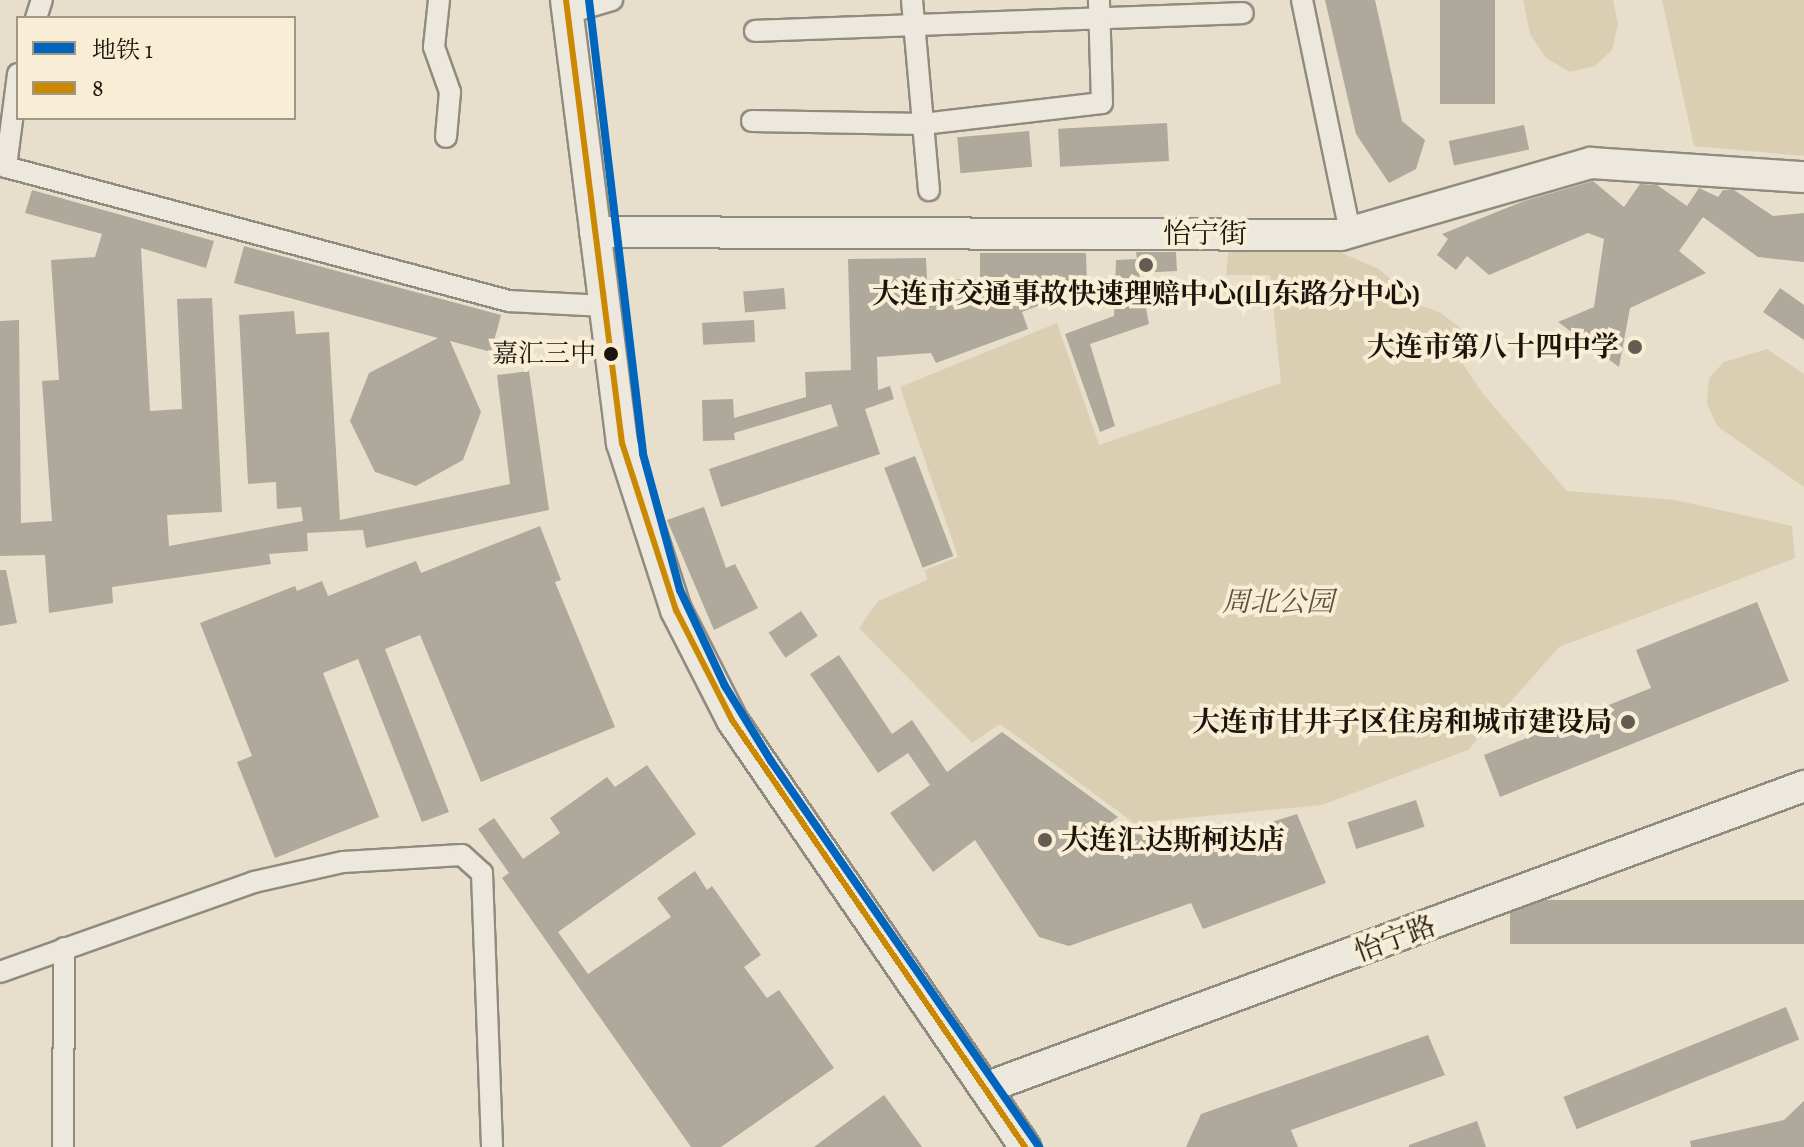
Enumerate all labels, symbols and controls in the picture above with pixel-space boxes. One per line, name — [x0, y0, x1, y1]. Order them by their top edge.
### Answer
legend — [16, 16, 296, 120]
text: 地铁 1 — [92, 34, 153, 66]
text: 8 — [92, 72, 104, 104]
street label: 怡宁街 — [1163, 217, 1247, 251]
marker: 大连市交通事故快速理赔中心(山东路分中心) — [1137, 256, 1155, 274]
place label: 大连市交通事故快速理赔中心(山东路分中心) — [872, 277, 1420, 311]
place label: 大连市第八十四中学 — [1367, 330, 1619, 364]
place label: 嘉汇三中 — [492, 338, 596, 370]
marker: 大连市第八十四中学 — [1626, 338, 1644, 356]
marker: 嘉汇三中 — [603, 346, 619, 362]
park label: 周北公园 — [1222, 585, 1334, 619]
place label: 大连市甘井子区住房和城市建设局 — [1192, 705, 1612, 739]
marker: 大连市甘井子区住房和城市建设局 — [1619, 713, 1637, 731]
place label: 大连汇达斯柯达店 — [1061, 823, 1285, 857]
marker: 大连汇达斯柯达店 — [1036, 831, 1054, 849]
street label: 怡宁路 — [1350, 909, 1440, 969]

